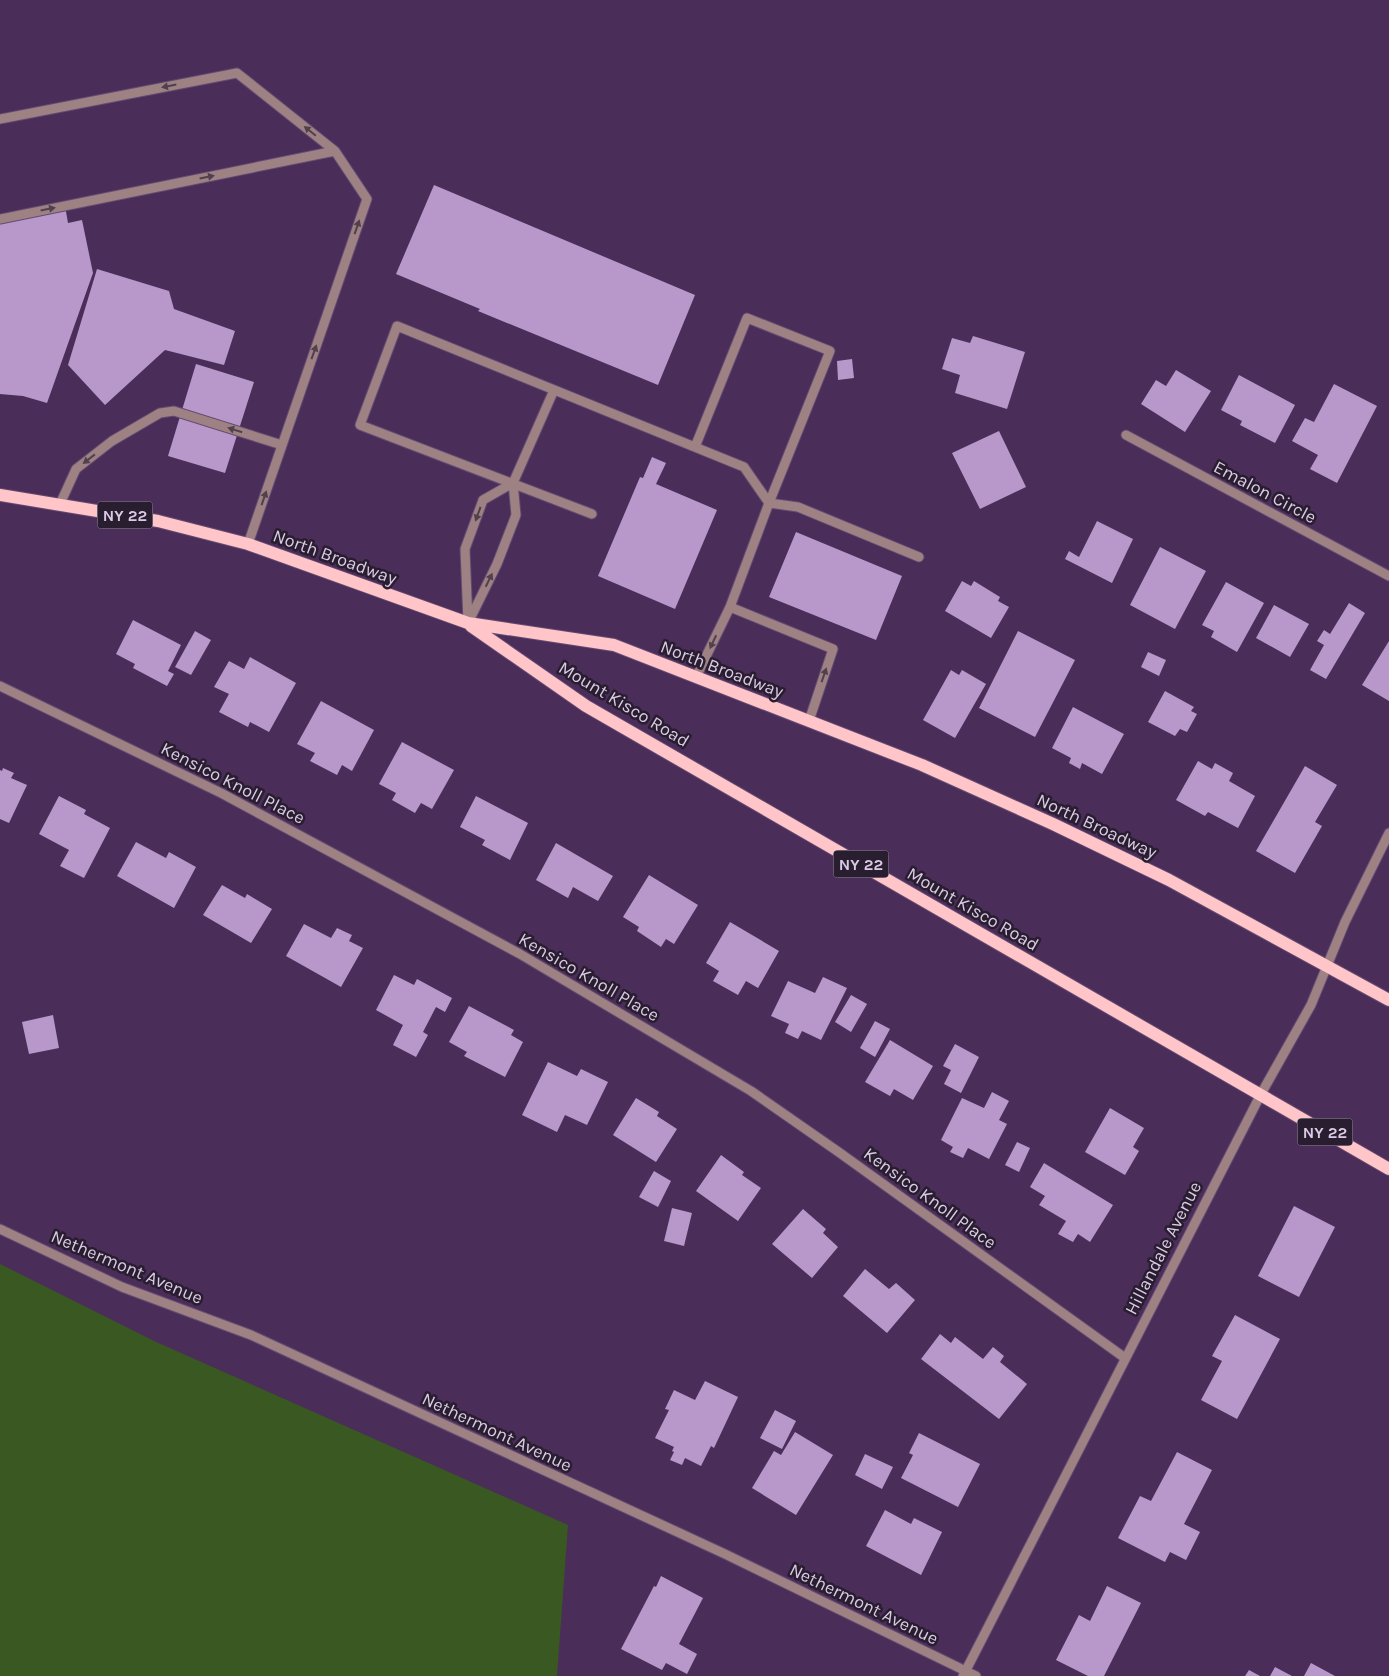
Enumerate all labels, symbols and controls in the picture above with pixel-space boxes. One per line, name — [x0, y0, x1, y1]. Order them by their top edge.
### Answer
one-way arrow — [161, 82, 176, 90]
one-way arrow — [303, 126, 317, 136]
one-way arrow — [199, 173, 215, 181]
one-way arrow — [40, 205, 56, 213]
one-way arrow — [354, 220, 362, 235]
one-way arrow — [310, 344, 318, 359]
one-way arrow — [227, 426, 242, 434]
one-way arrow — [83, 454, 96, 465]
street label: Emalon Circle — [1210, 456, 1320, 528]
one-way arrow — [260, 490, 268, 505]
road number: NY 22 — [98, 502, 152, 528]
one-way arrow — [474, 506, 481, 521]
street label: North Broadway — [270, 524, 400, 590]
one-way arrow — [485, 573, 493, 587]
street label: North Broadway — [657, 635, 787, 703]
one-way arrow — [709, 635, 717, 649]
street label: Mount Kisco Road — [555, 656, 693, 752]
one-way arrow — [820, 667, 828, 682]
street label: Kensico Knoll Place — [157, 737, 309, 829]
street label: North Broadway — [1033, 789, 1161, 864]
road number: NY 22 — [834, 851, 888, 878]
street label: Mount Kisco Road — [903, 862, 1043, 956]
street label: Kensico Knoll Place — [515, 928, 663, 1026]
road number: NY 22 — [1298, 1118, 1352, 1146]
street label: Kensico Knoll Place — [859, 1142, 1001, 1254]
street label: Hillandale Avenue — [1120, 1178, 1206, 1318]
street label: Nethermont Avenue — [48, 1225, 206, 1309]
street label: Nethermont Avenue — [419, 1388, 575, 1476]
street label: Nethermont Avenue — [786, 1558, 942, 1650]

